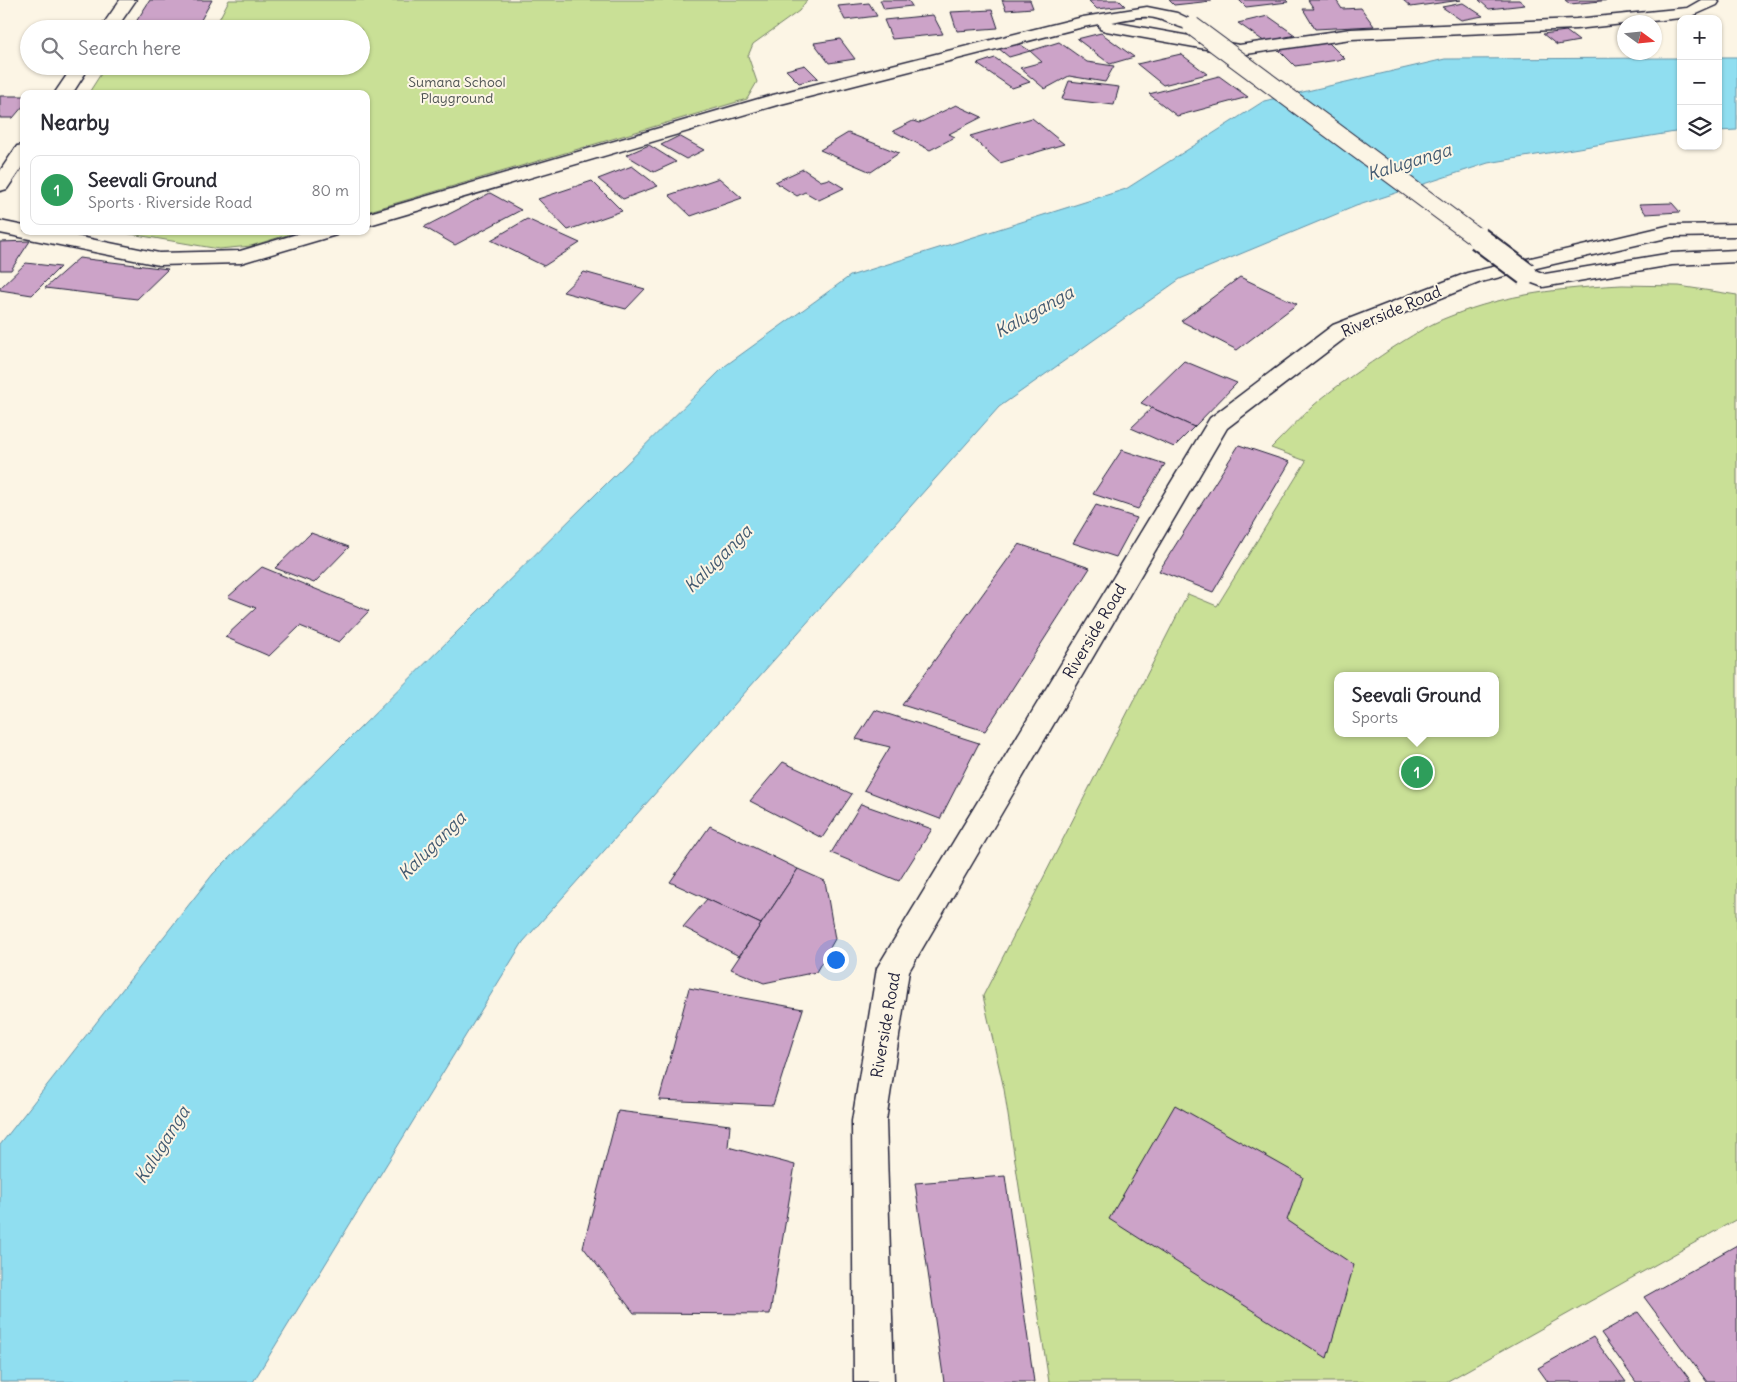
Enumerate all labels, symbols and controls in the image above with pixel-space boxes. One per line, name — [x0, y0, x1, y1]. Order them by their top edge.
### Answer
north arrow — [1617, 15, 1662, 60]
map controls — [1677, 15, 1722, 150]
button: + — [1677, 15, 1722, 60]
search box — [20, 20, 370, 75]
icon: search — [38, 34, 66, 62]
text: Search here — [78, 36, 181, 60]
button: − — [1677, 60, 1722, 105]
park label: Sumana School Playground — [408, 73, 506, 107]
button: layers — [1677, 105, 1722, 150]
text: Nearby — [40, 109, 110, 136]
water label: Kaluganga — [1364, 137, 1455, 185]
text: Seevali Ground — [88, 168, 217, 192]
text: 1 — [54, 180, 60, 200]
text: 80 m — [311, 180, 349, 200]
text: Sports · Riverside Road — [88, 192, 252, 212]
water label: Kaluganga — [990, 280, 1079, 343]
street label: Riverside Road — [1338, 281, 1444, 341]
water label: Kaluganga — [679, 519, 758, 597]
street label: Riverside Road — [1058, 580, 1130, 682]
popup — [1334, 672, 1499, 737]
text: Seevali Ground — [1352, 683, 1481, 707]
text: Sports — [1352, 707, 1398, 727]
pin: 1 — [1401, 753, 1433, 791]
water label: Kaluganga — [393, 806, 472, 884]
your location — [823, 947, 849, 973]
street label: Riverside Road — [866, 971, 904, 1079]
water label: Kaluganga — [129, 1100, 195, 1188]

